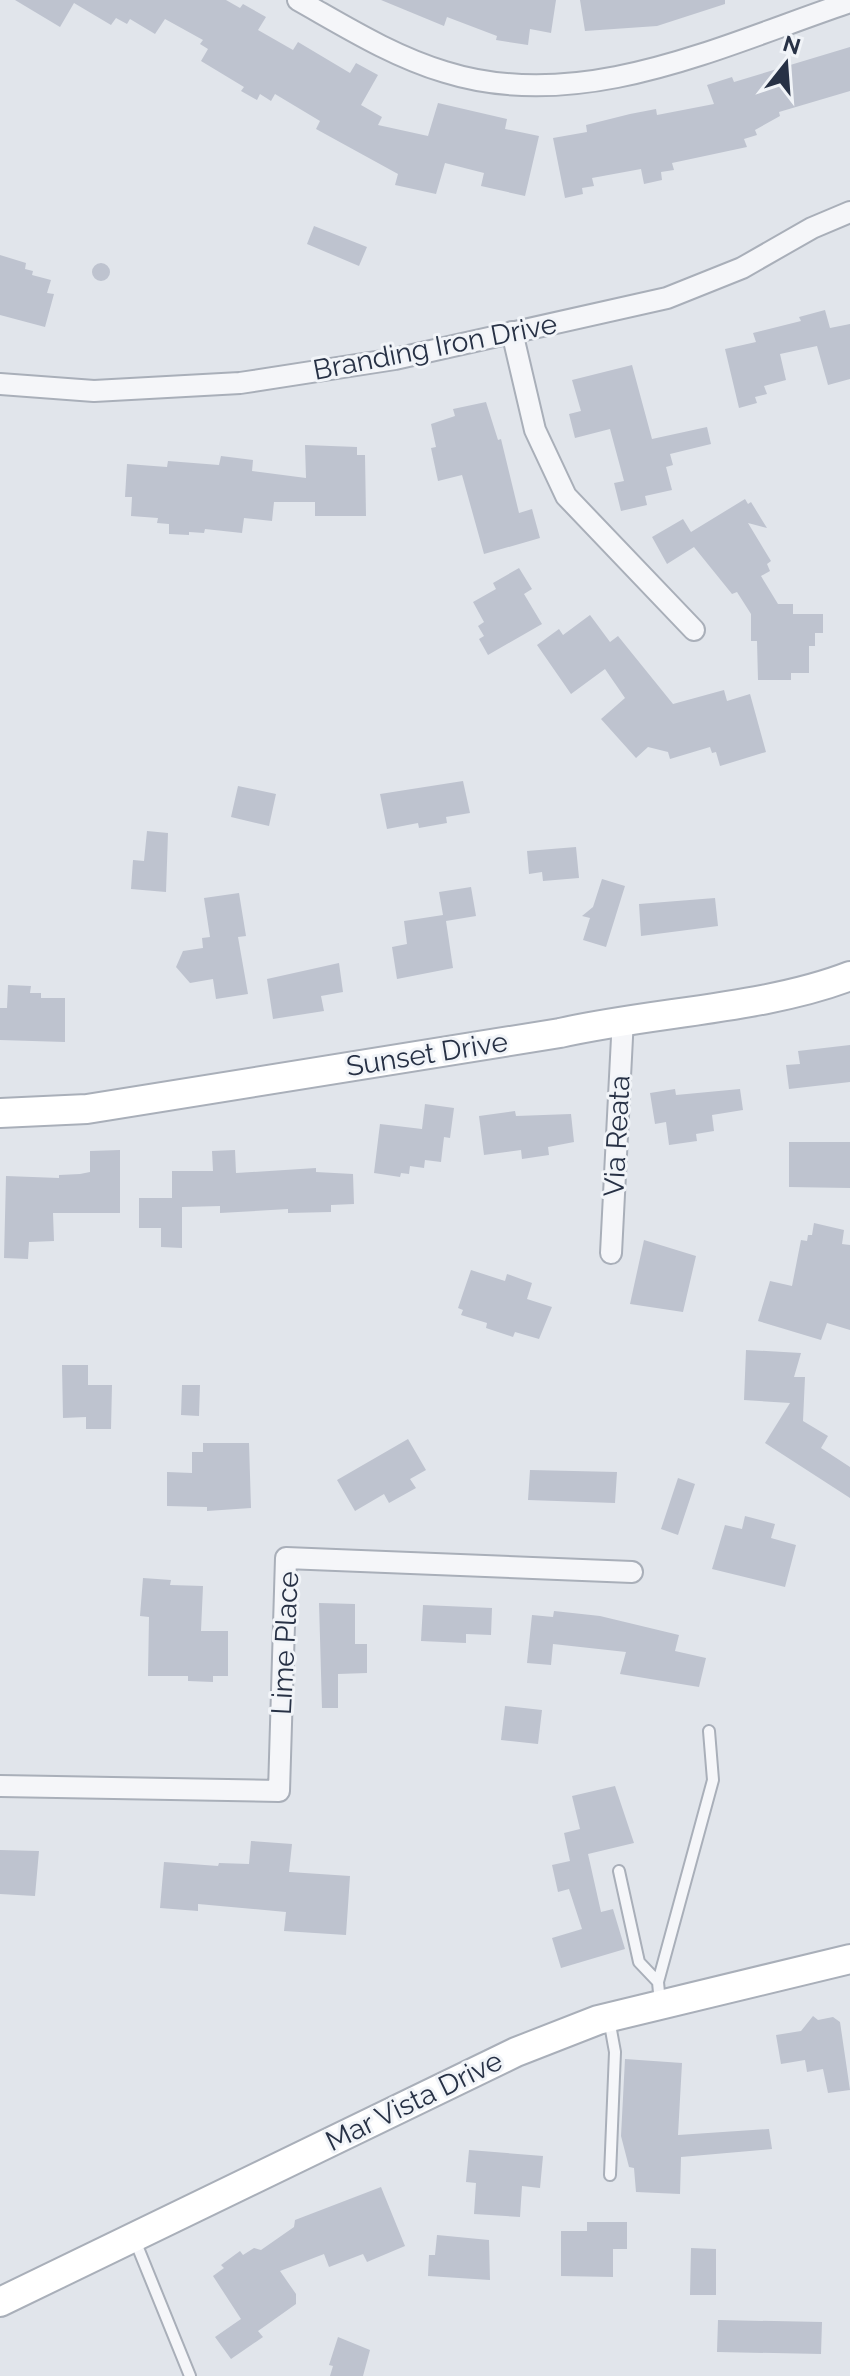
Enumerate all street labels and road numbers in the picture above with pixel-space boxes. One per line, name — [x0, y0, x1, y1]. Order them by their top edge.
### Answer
street label: Branding Iron Drive — [310, 307, 560, 387]
street label: Sunset Drive — [344, 1025, 510, 1083]
street label: Via Reata — [597, 1074, 637, 1198]
street label: Lime Place — [265, 1570, 305, 1716]
street label: Mar Vista Drive — [320, 2044, 508, 2158]

